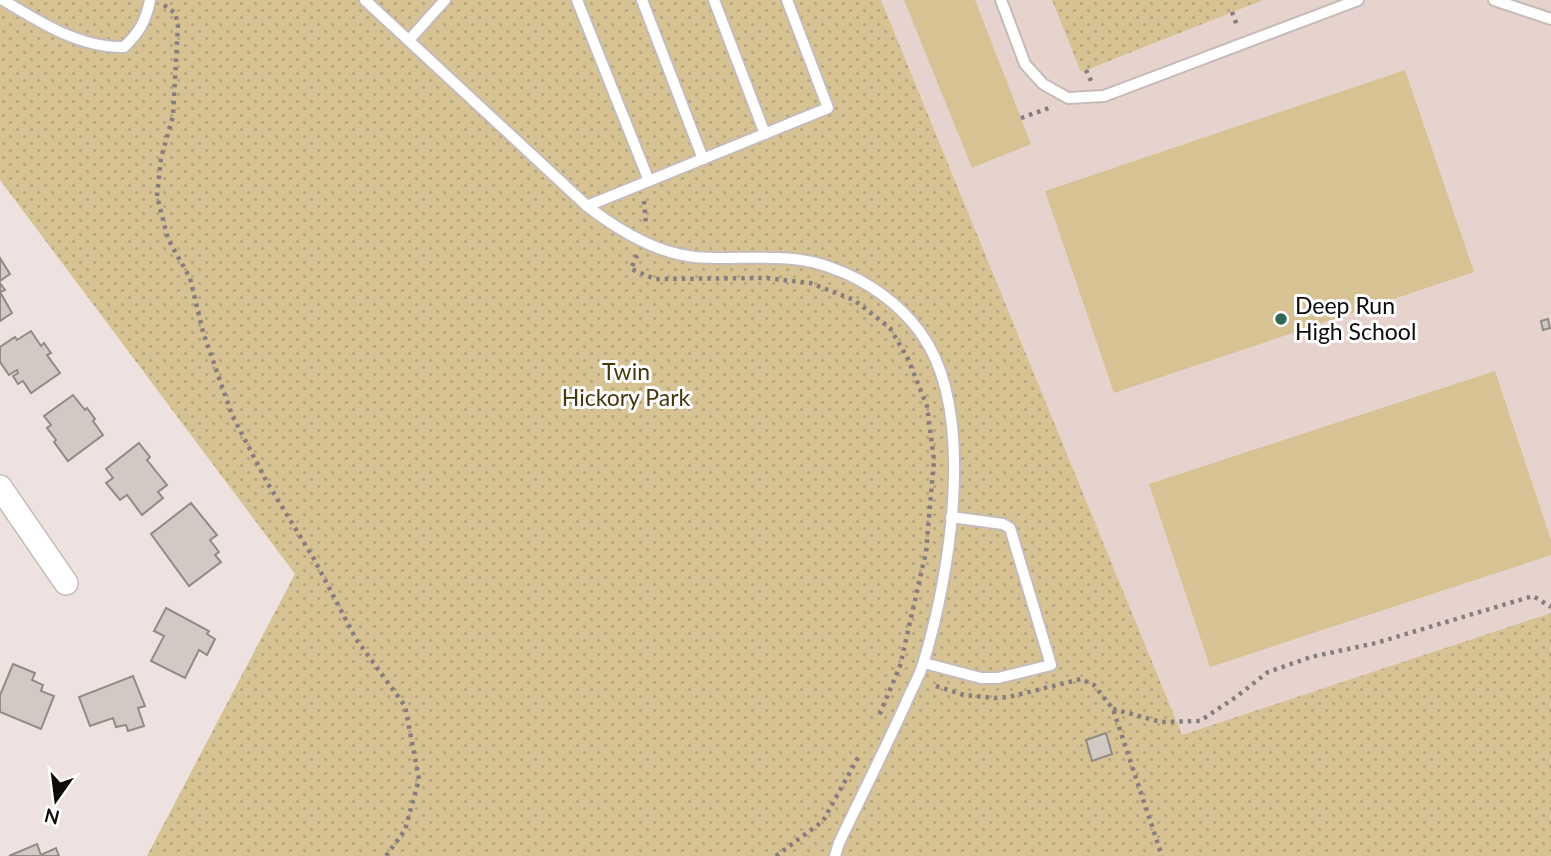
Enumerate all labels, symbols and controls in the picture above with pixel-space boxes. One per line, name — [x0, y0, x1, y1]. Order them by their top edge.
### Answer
place label: Deep Run High School — [1295, 291, 1416, 345]
marker: Deep Run High School — [1273, 311, 1289, 327]
park label: Twin Hickory Park — [562, 357, 691, 411]
north arrow — [21, 765, 91, 835]
text: N — [42, 804, 62, 830]

